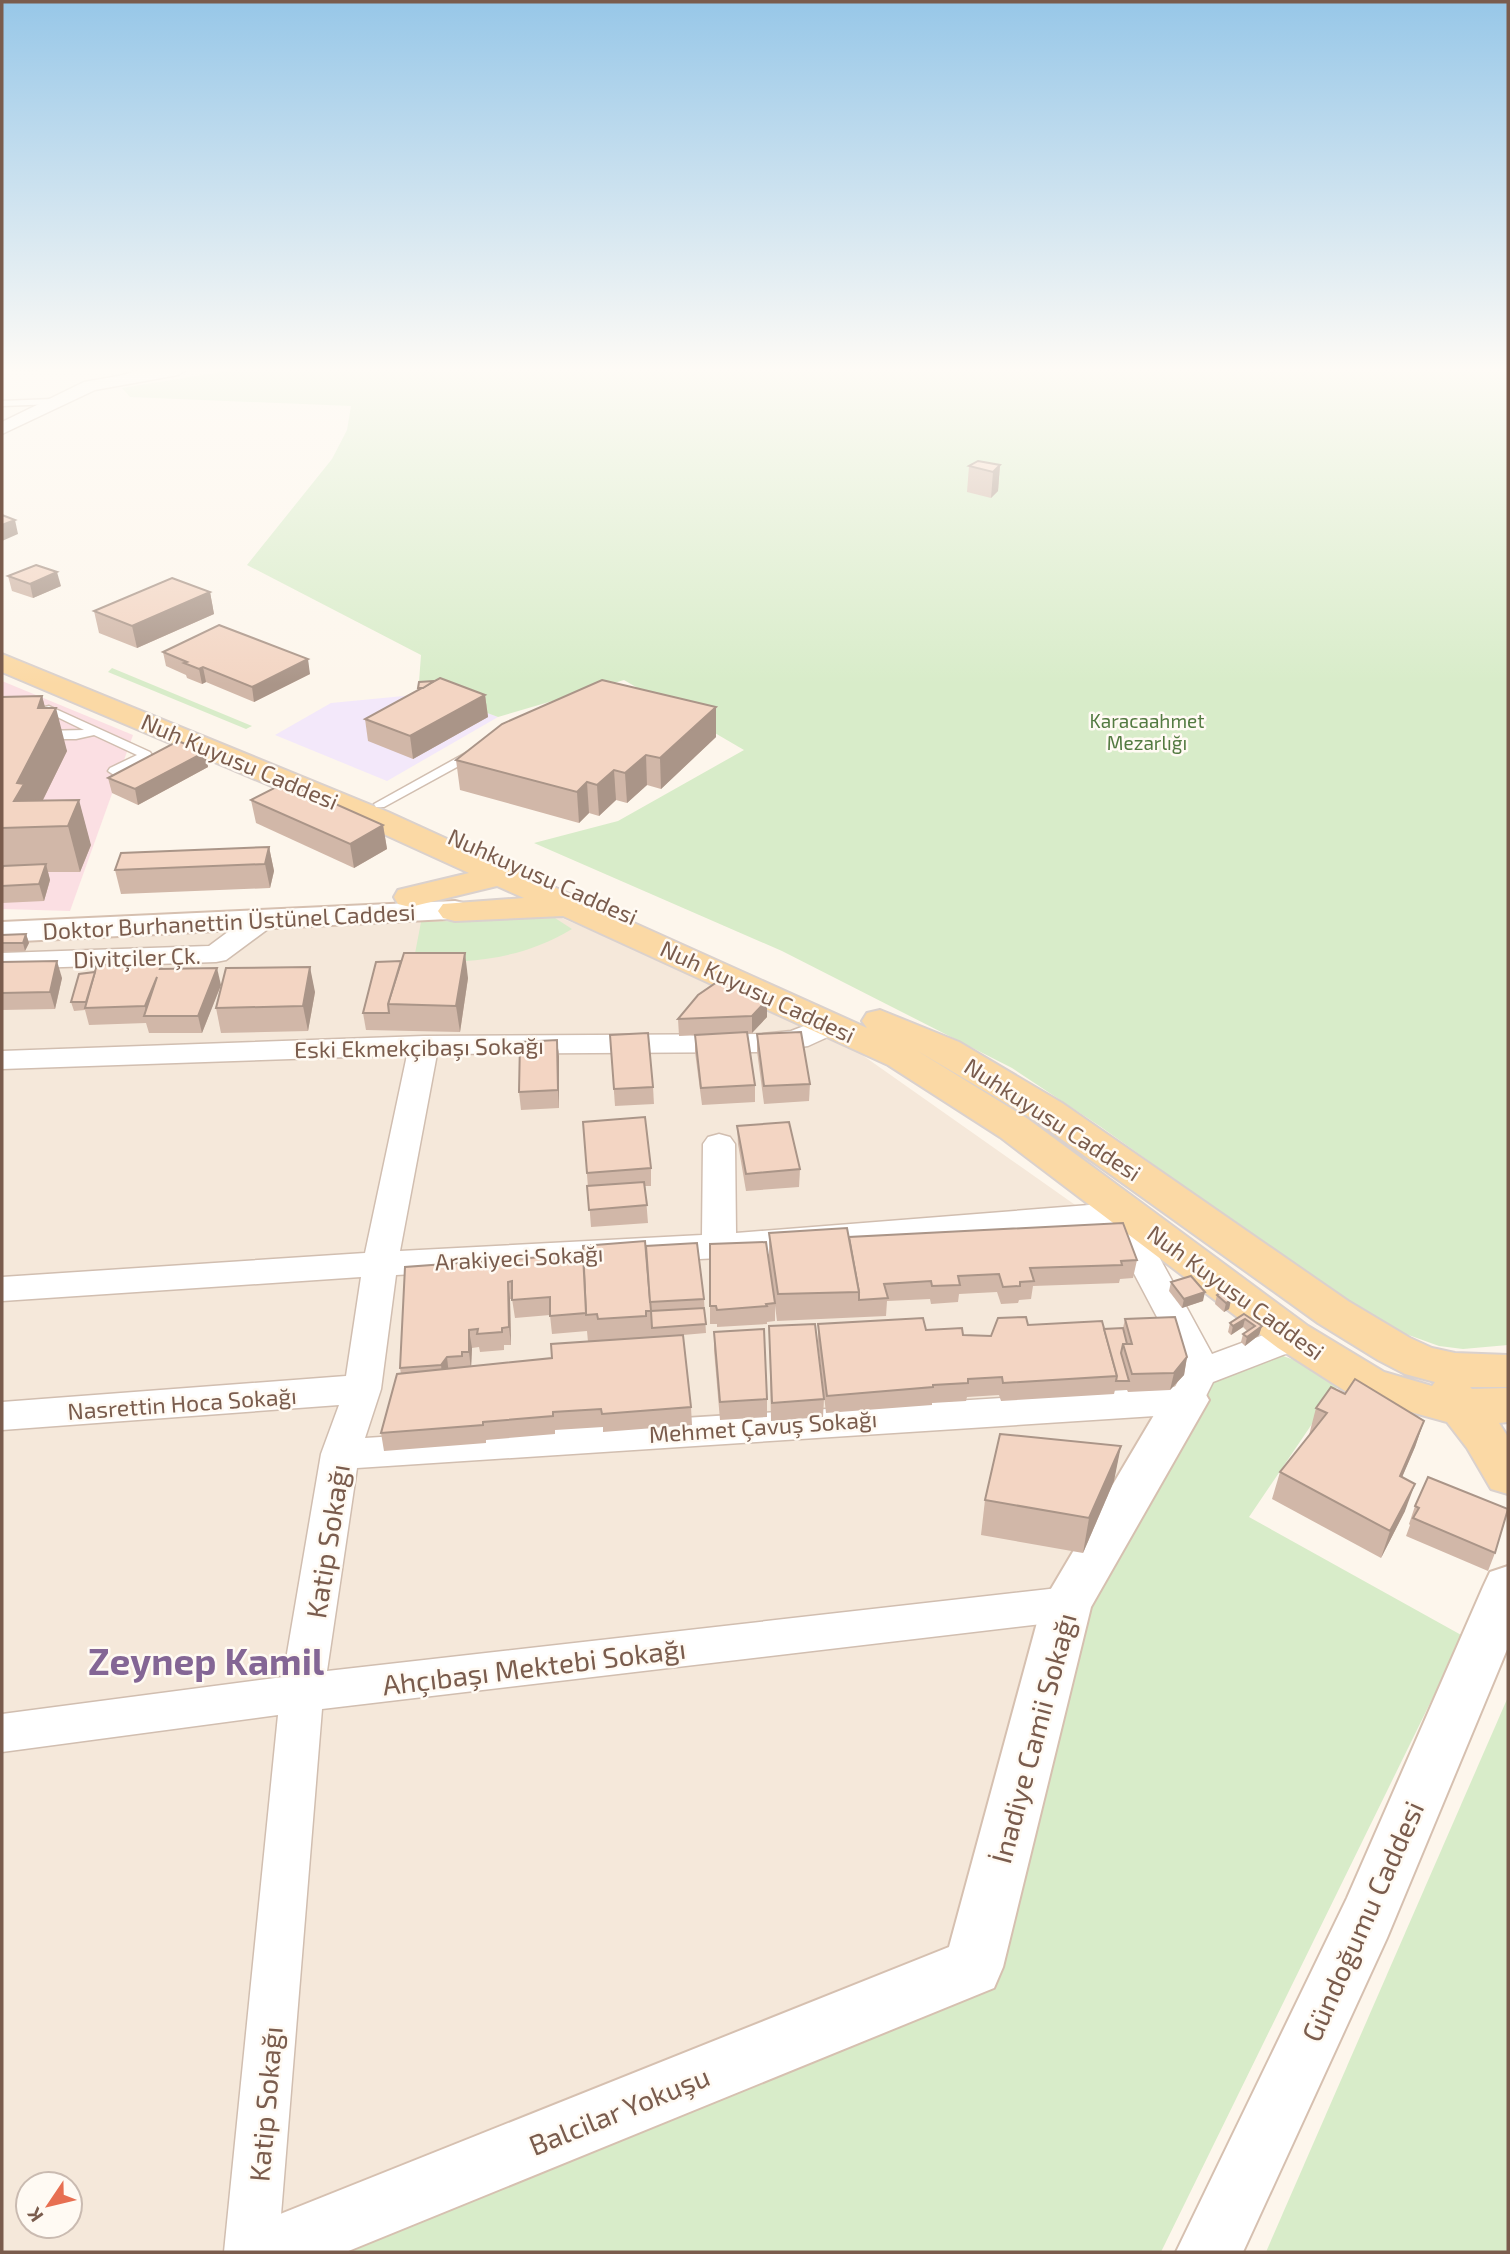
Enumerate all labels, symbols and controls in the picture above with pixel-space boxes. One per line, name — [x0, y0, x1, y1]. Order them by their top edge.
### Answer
street label: Nuh Kuyusu Caddesi — [137, 707, 343, 815]
park label: Karacaahmet Mezarlığı — [1090, 709, 1205, 754]
street label: Nuhkuyusu Caddesi — [444, 822, 642, 930]
street label: Doktor Burhanettin Üstünel Caddesi — [42, 897, 416, 945]
street label: Nuh Kuyusu Caddesi — [656, 934, 860, 1048]
street label: Divitçiler Çk. — [73, 941, 201, 974]
street label: Eski Ekmekçibaşı Sokağı — [294, 1031, 544, 1064]
street label: Nuhkuyusu Caddesi — [960, 1052, 1146, 1186]
street label: Nuh Kuyusu Caddesi — [1142, 1219, 1330, 1365]
street label: Arakiyeci Sokağı — [434, 1239, 604, 1275]
street label: Nasrettin Hoca Sokağı — [66, 1381, 298, 1425]
street label: Mehmet Çavuş Sokağı — [648, 1404, 878, 1449]
street label: Katip Sokağı — [298, 1461, 356, 1621]
street label: İnadiye Camii Sokağı — [983, 1609, 1083, 1867]
street label: Ahçıbaşı Mektebi Sokağı — [380, 1631, 688, 1702]
district label: Zeynep Kamil — [88, 1638, 324, 1683]
street label: Gündoğumu Caddesi — [1294, 1795, 1430, 2047]
street label: Katip Sokağı — [241, 2025, 289, 2183]
street label: Balcilar Yokuşu — [524, 2058, 715, 2163]
north arrow — [14, 2170, 84, 2240]
text: K — [22, 2204, 48, 2227]

